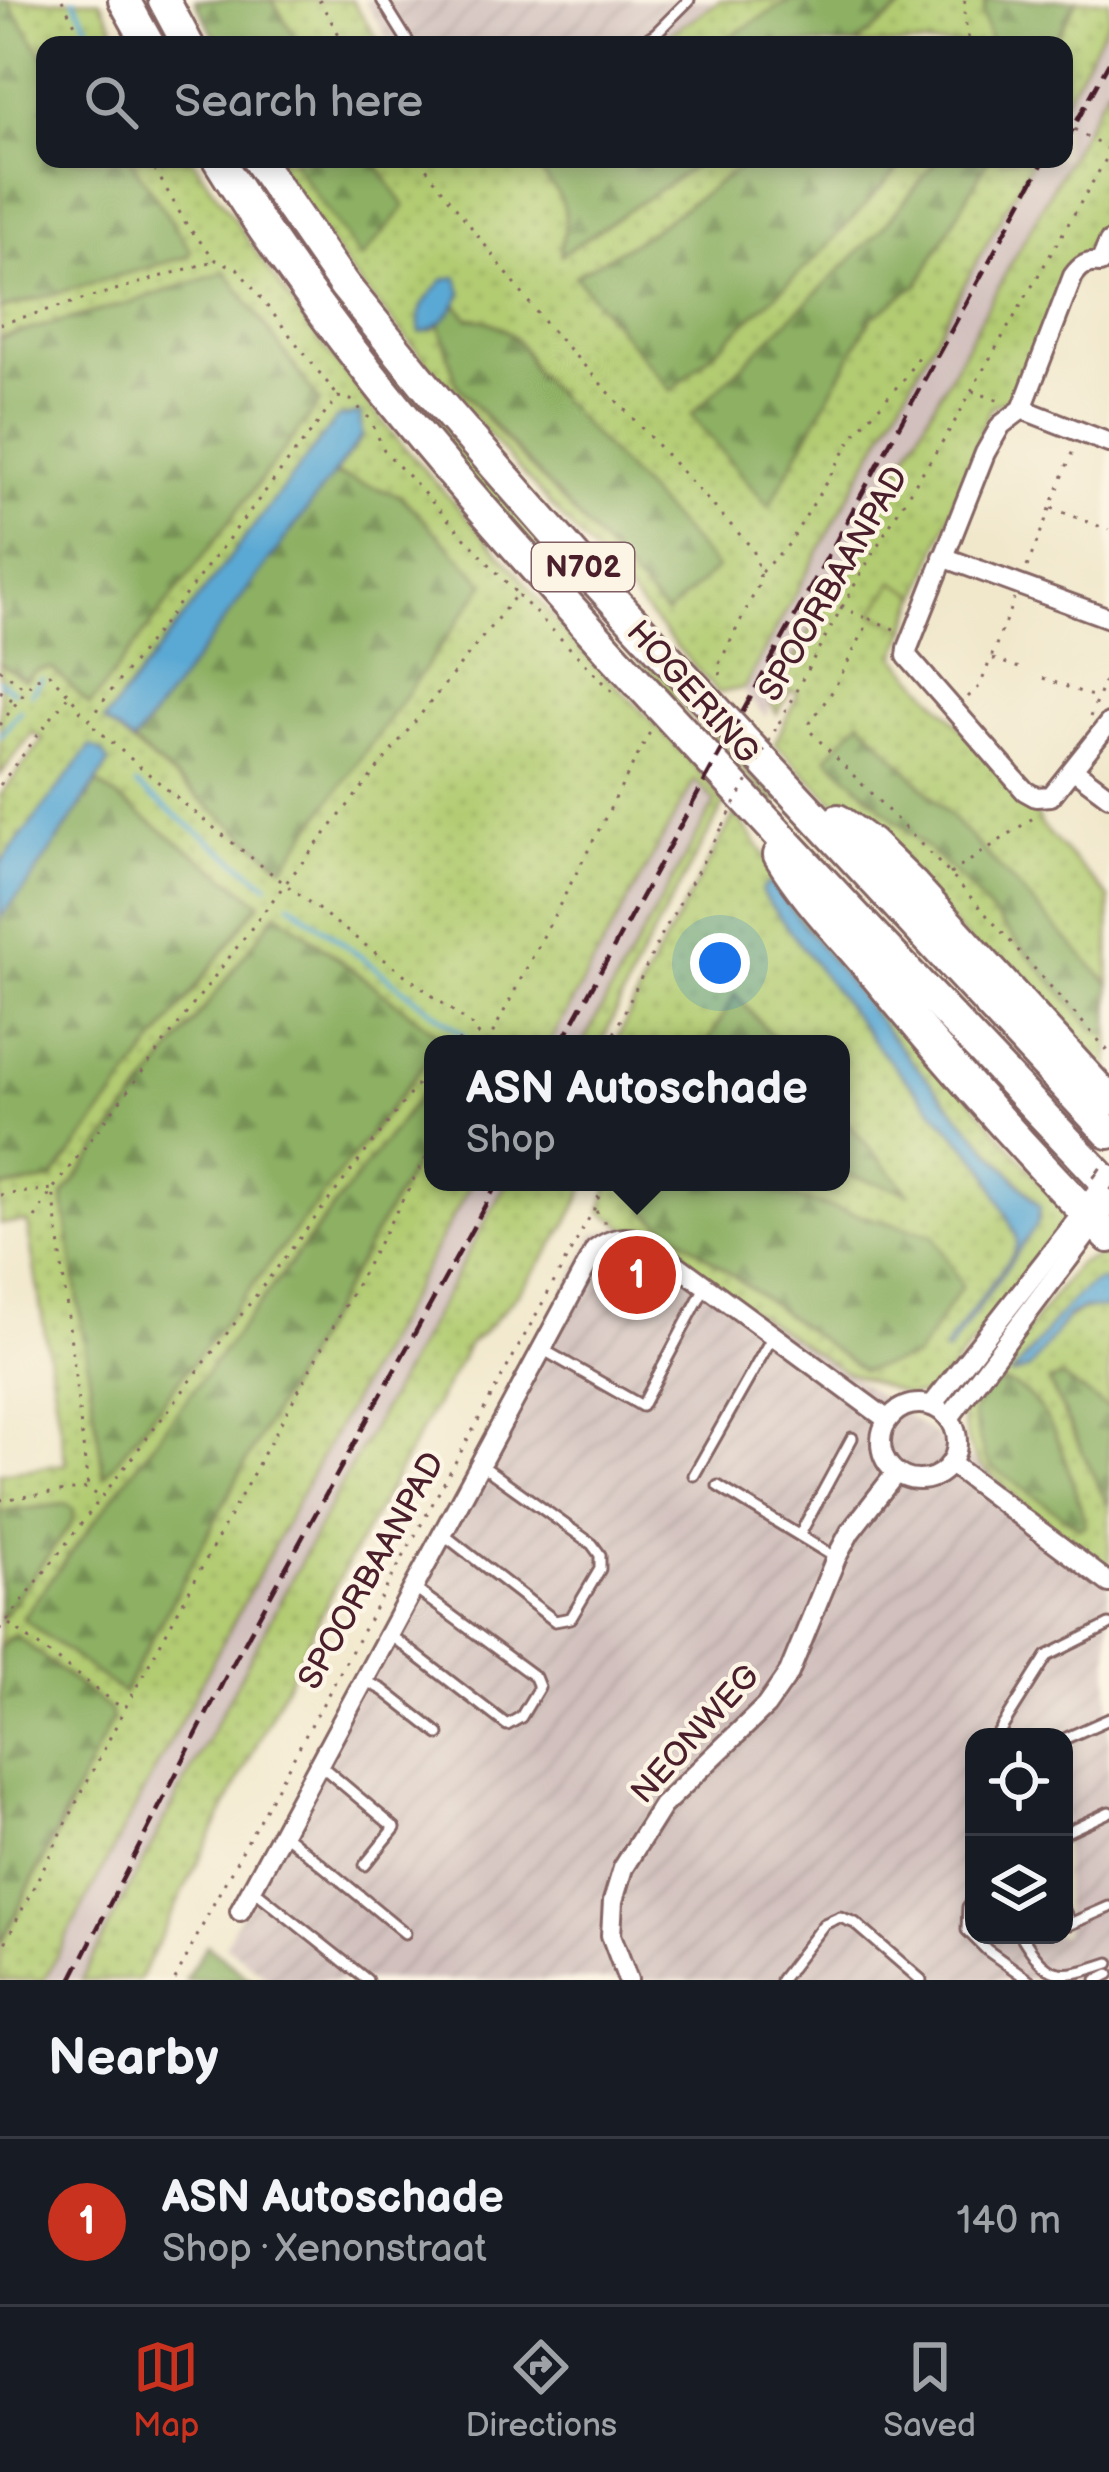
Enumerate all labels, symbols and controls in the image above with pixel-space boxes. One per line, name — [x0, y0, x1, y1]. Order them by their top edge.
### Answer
search box — [36, 36, 1073, 168]
icon: search — [78, 69, 144, 135]
text: Search here — [174, 75, 423, 130]
street label: SPOORBAANPAD — [750, 459, 917, 709]
road number: N702 — [532, 543, 634, 591]
street label: HOGERING — [618, 613, 767, 772]
your location — [690, 933, 750, 993]
popup — [424, 1035, 850, 1191]
text: ASN Autoschade — [466, 1062, 808, 1117]
text: Shop — [466, 1117, 556, 1164]
pin: 1 — [598, 1230, 676, 1320]
street label: SPOORBAANPAD — [290, 1446, 453, 1696]
street label: NEONWEG — [623, 1657, 768, 1812]
map controls — [965, 1728, 1073, 1944]
button: locate — [965, 1728, 1073, 1836]
button: layers — [965, 1836, 1073, 1944]
text: Nearby — [48, 2028, 219, 2089]
text: ASN Autoschade — [162, 2171, 504, 2226]
text: 1 — [79, 2198, 95, 2245]
text: 140 m — [956, 2198, 1061, 2245]
text: Shop · Xenonstraat — [162, 2226, 487, 2273]
tab: Map — [133, 2334, 199, 2446]
tab: Directions — [466, 2334, 617, 2446]
tab: Saved — [883, 2334, 976, 2446]

